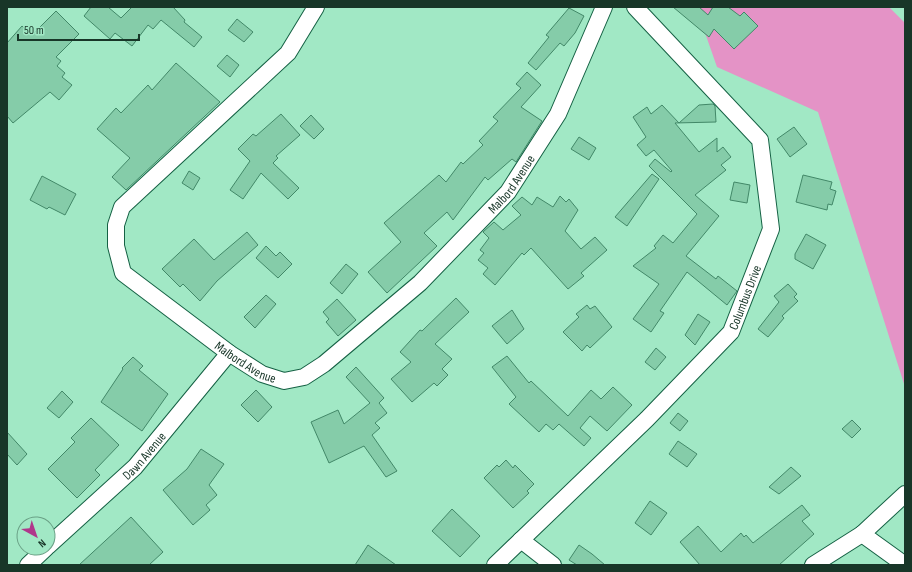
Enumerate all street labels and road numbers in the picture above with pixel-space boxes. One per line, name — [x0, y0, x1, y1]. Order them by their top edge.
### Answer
street label: Malbord Avenue — [485, 152, 539, 217]
street label: Columbus Drive — [726, 263, 765, 332]
street label: Malbord Avenue — [211, 338, 278, 387]
street label: Dawn Avenue — [120, 429, 170, 483]

